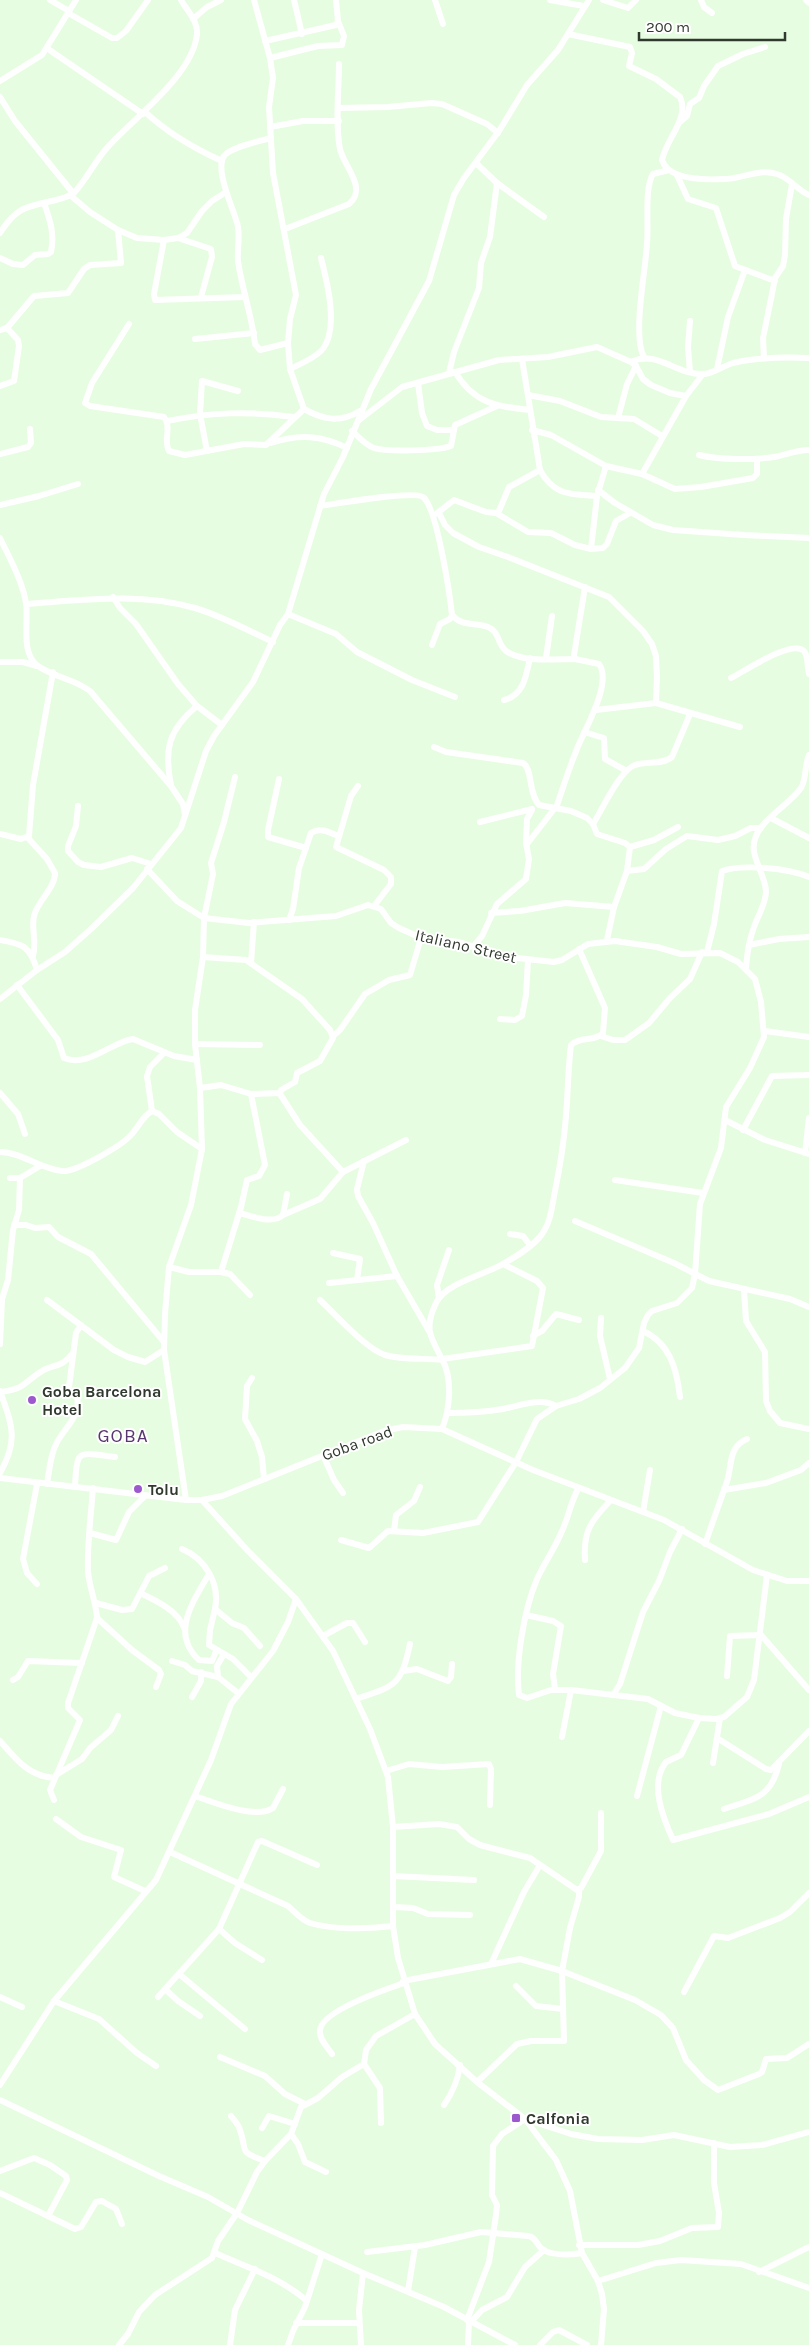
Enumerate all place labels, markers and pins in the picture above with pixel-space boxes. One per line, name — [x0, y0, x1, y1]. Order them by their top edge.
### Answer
place label: Goba Barcelona Hotel — [42, 1382, 161, 1419]
marker: Goba Barcelona Hotel — [26, 1394, 38, 1406]
place label: Tolu — [148, 1480, 179, 1499]
marker: Tolu — [132, 1483, 144, 1495]
place label: Calfonia — [526, 2109, 590, 2128]
marker: Calfonia — [510, 2112, 522, 2124]

